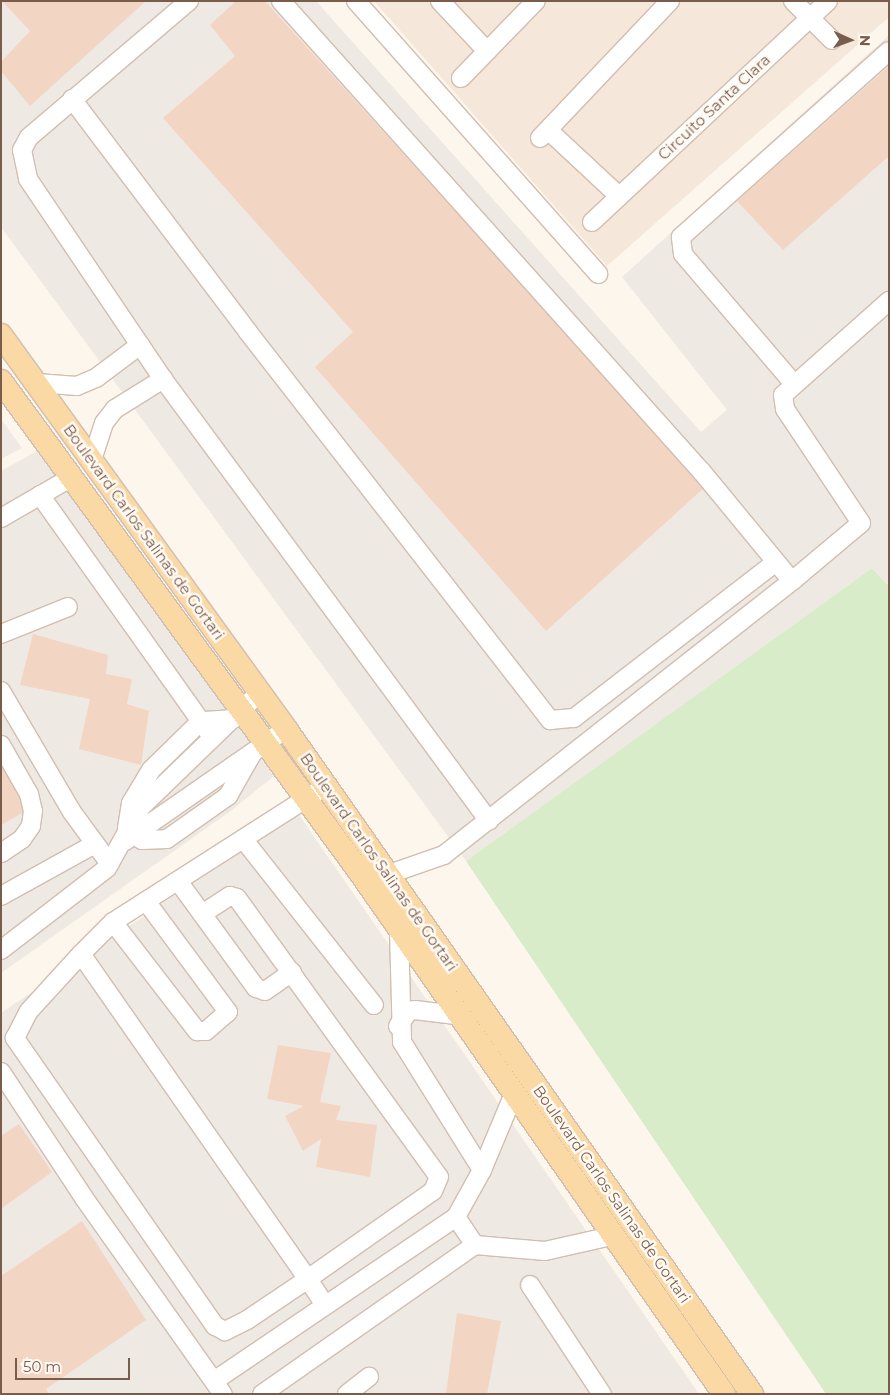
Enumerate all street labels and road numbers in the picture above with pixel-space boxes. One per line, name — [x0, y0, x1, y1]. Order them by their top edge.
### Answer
street label: Circuito Santa Clara — [654, 50, 774, 164]
street label: Boulevard Carlos Salinas de Gortari — [60, 421, 228, 643]
street label: Boulevard Carlos Salinas de Gortari — [297, 750, 461, 974]
street label: Boulevard Carlos Salinas de Gortari — [530, 1082, 694, 1306]

